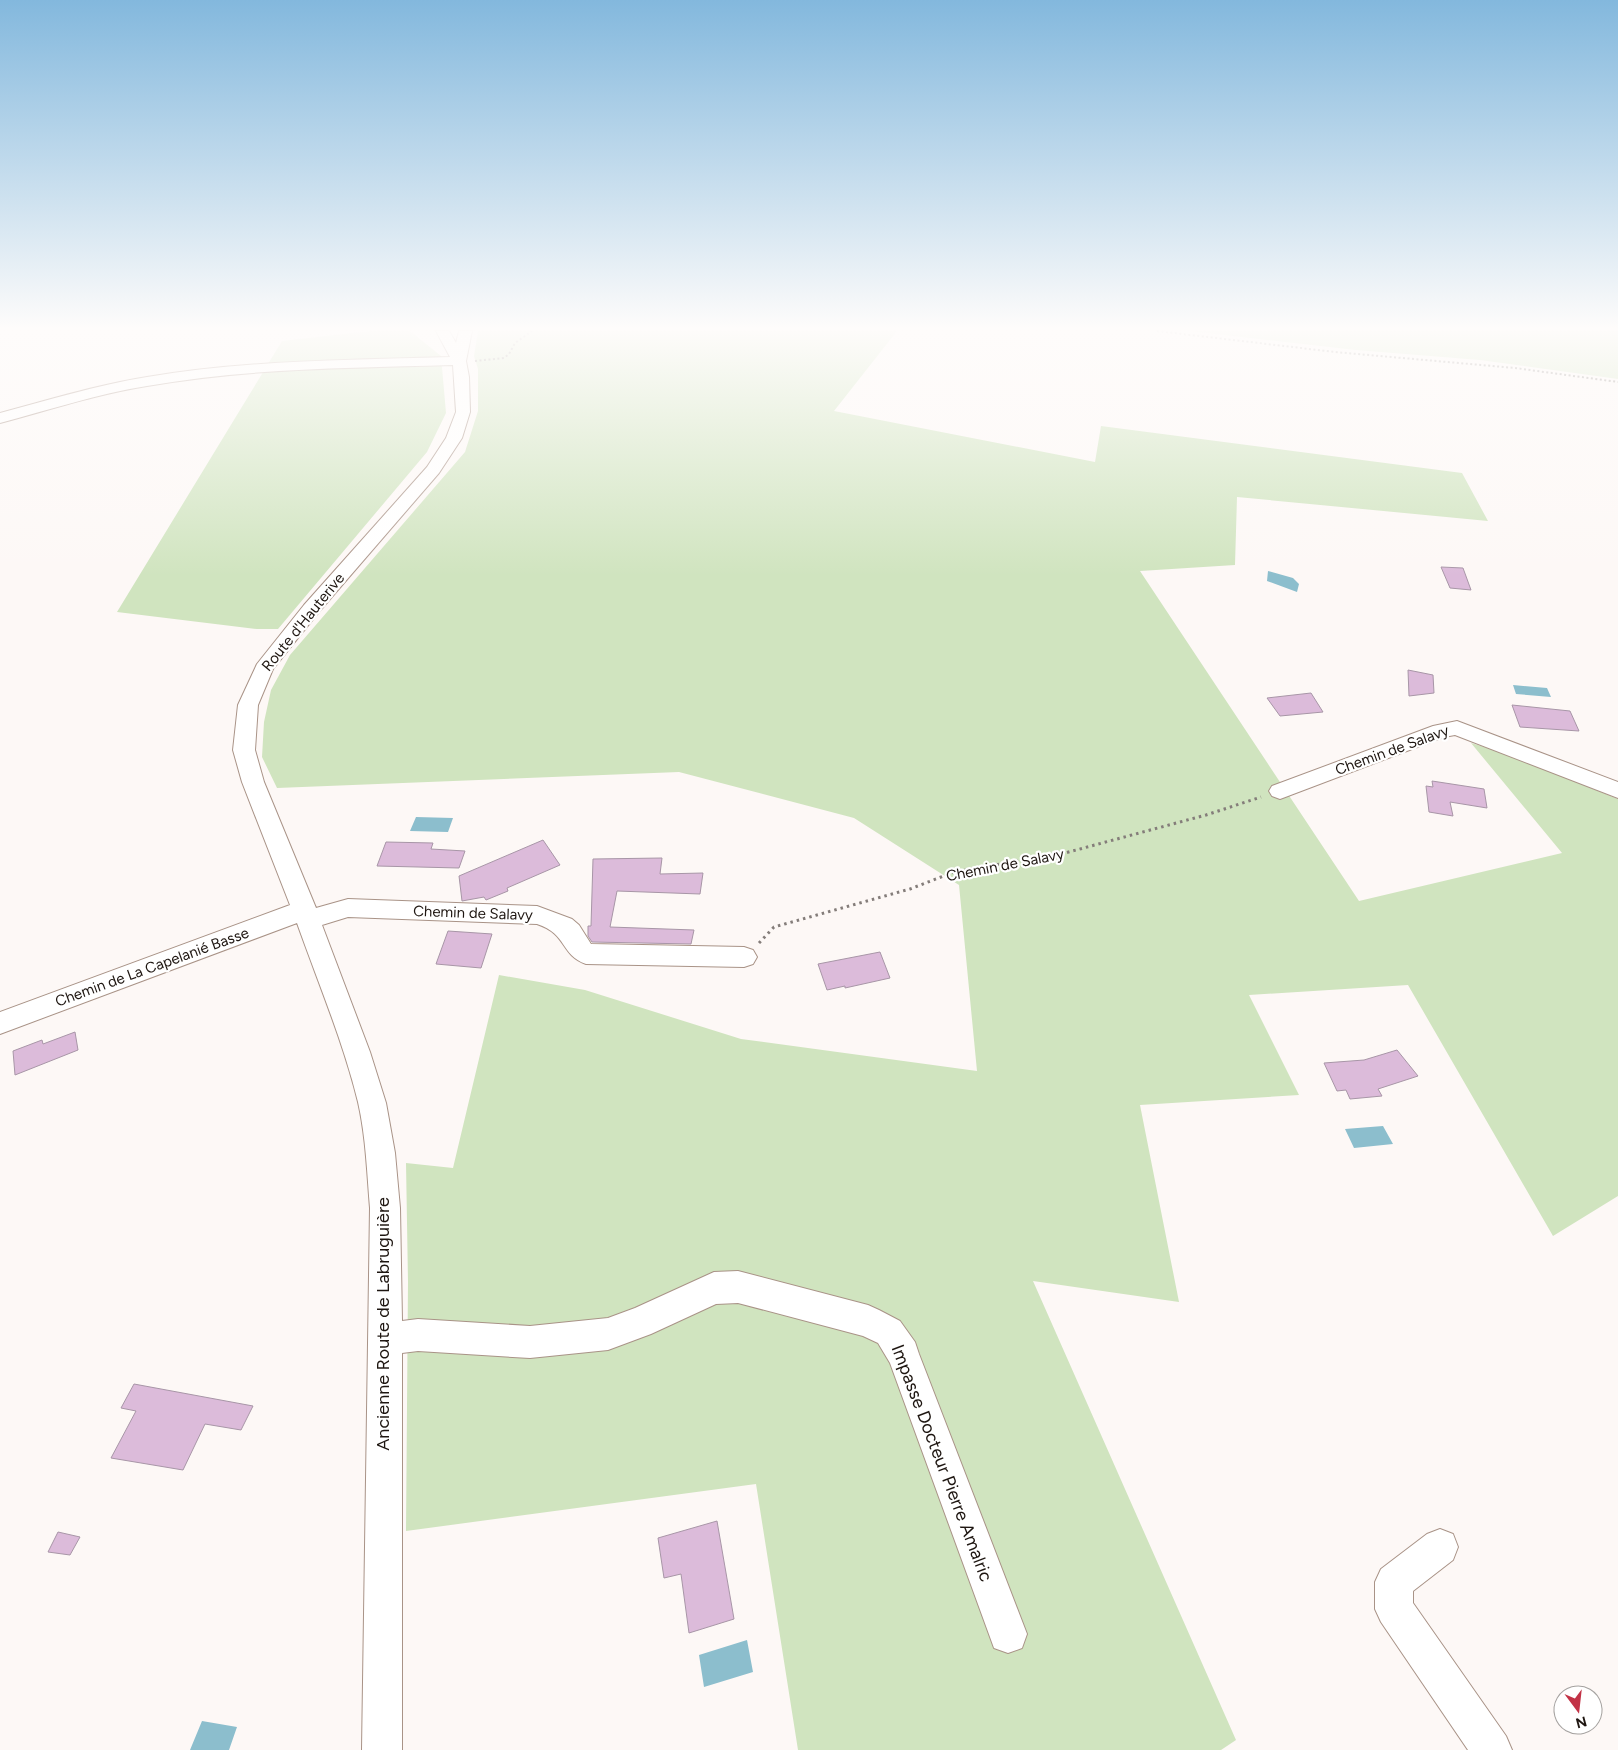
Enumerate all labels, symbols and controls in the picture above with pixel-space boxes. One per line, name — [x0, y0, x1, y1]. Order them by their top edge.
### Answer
street label: Route d'Hauterive — [258, 569, 348, 675]
street label: Chemin de Salavy — [1333, 721, 1451, 779]
street label: Chemin de Salavy — [944, 845, 1066, 885]
street label: Chemin de Salavy — [413, 902, 533, 924]
street label: Chemin de La Capelanié Basse — [53, 924, 251, 1010]
street label: Ancienne Route de Labruguière — [372, 1197, 394, 1451]
street label: Impasse Docteur Pierre Amalric — [887, 1341, 998, 1585]
north arrow — [1553, 1685, 1603, 1735]
text: N — [1574, 1712, 1589, 1732]

